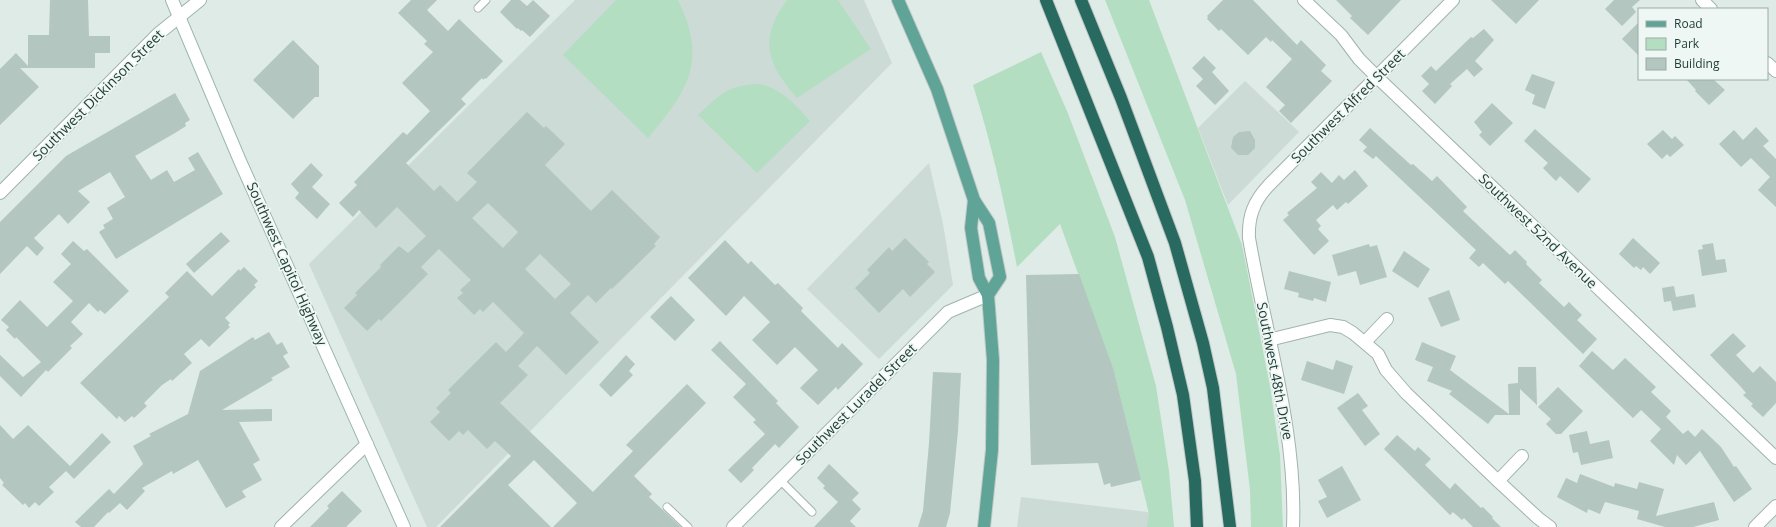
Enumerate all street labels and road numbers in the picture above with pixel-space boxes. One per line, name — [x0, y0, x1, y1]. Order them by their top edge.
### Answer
street label: Southwest Dickinson Street — [28, 25, 168, 164]
street label: Southwest Alfred Street — [1286, 44, 1409, 167]
street label: Southwest 52nd Avenue — [1475, 169, 1602, 292]
street label: Southwest Capitol Highway — [243, 179, 333, 350]
street label: Southwest 48th Drive — [1253, 300, 1298, 441]
street label: Southwest Luradel Street — [791, 339, 920, 468]

